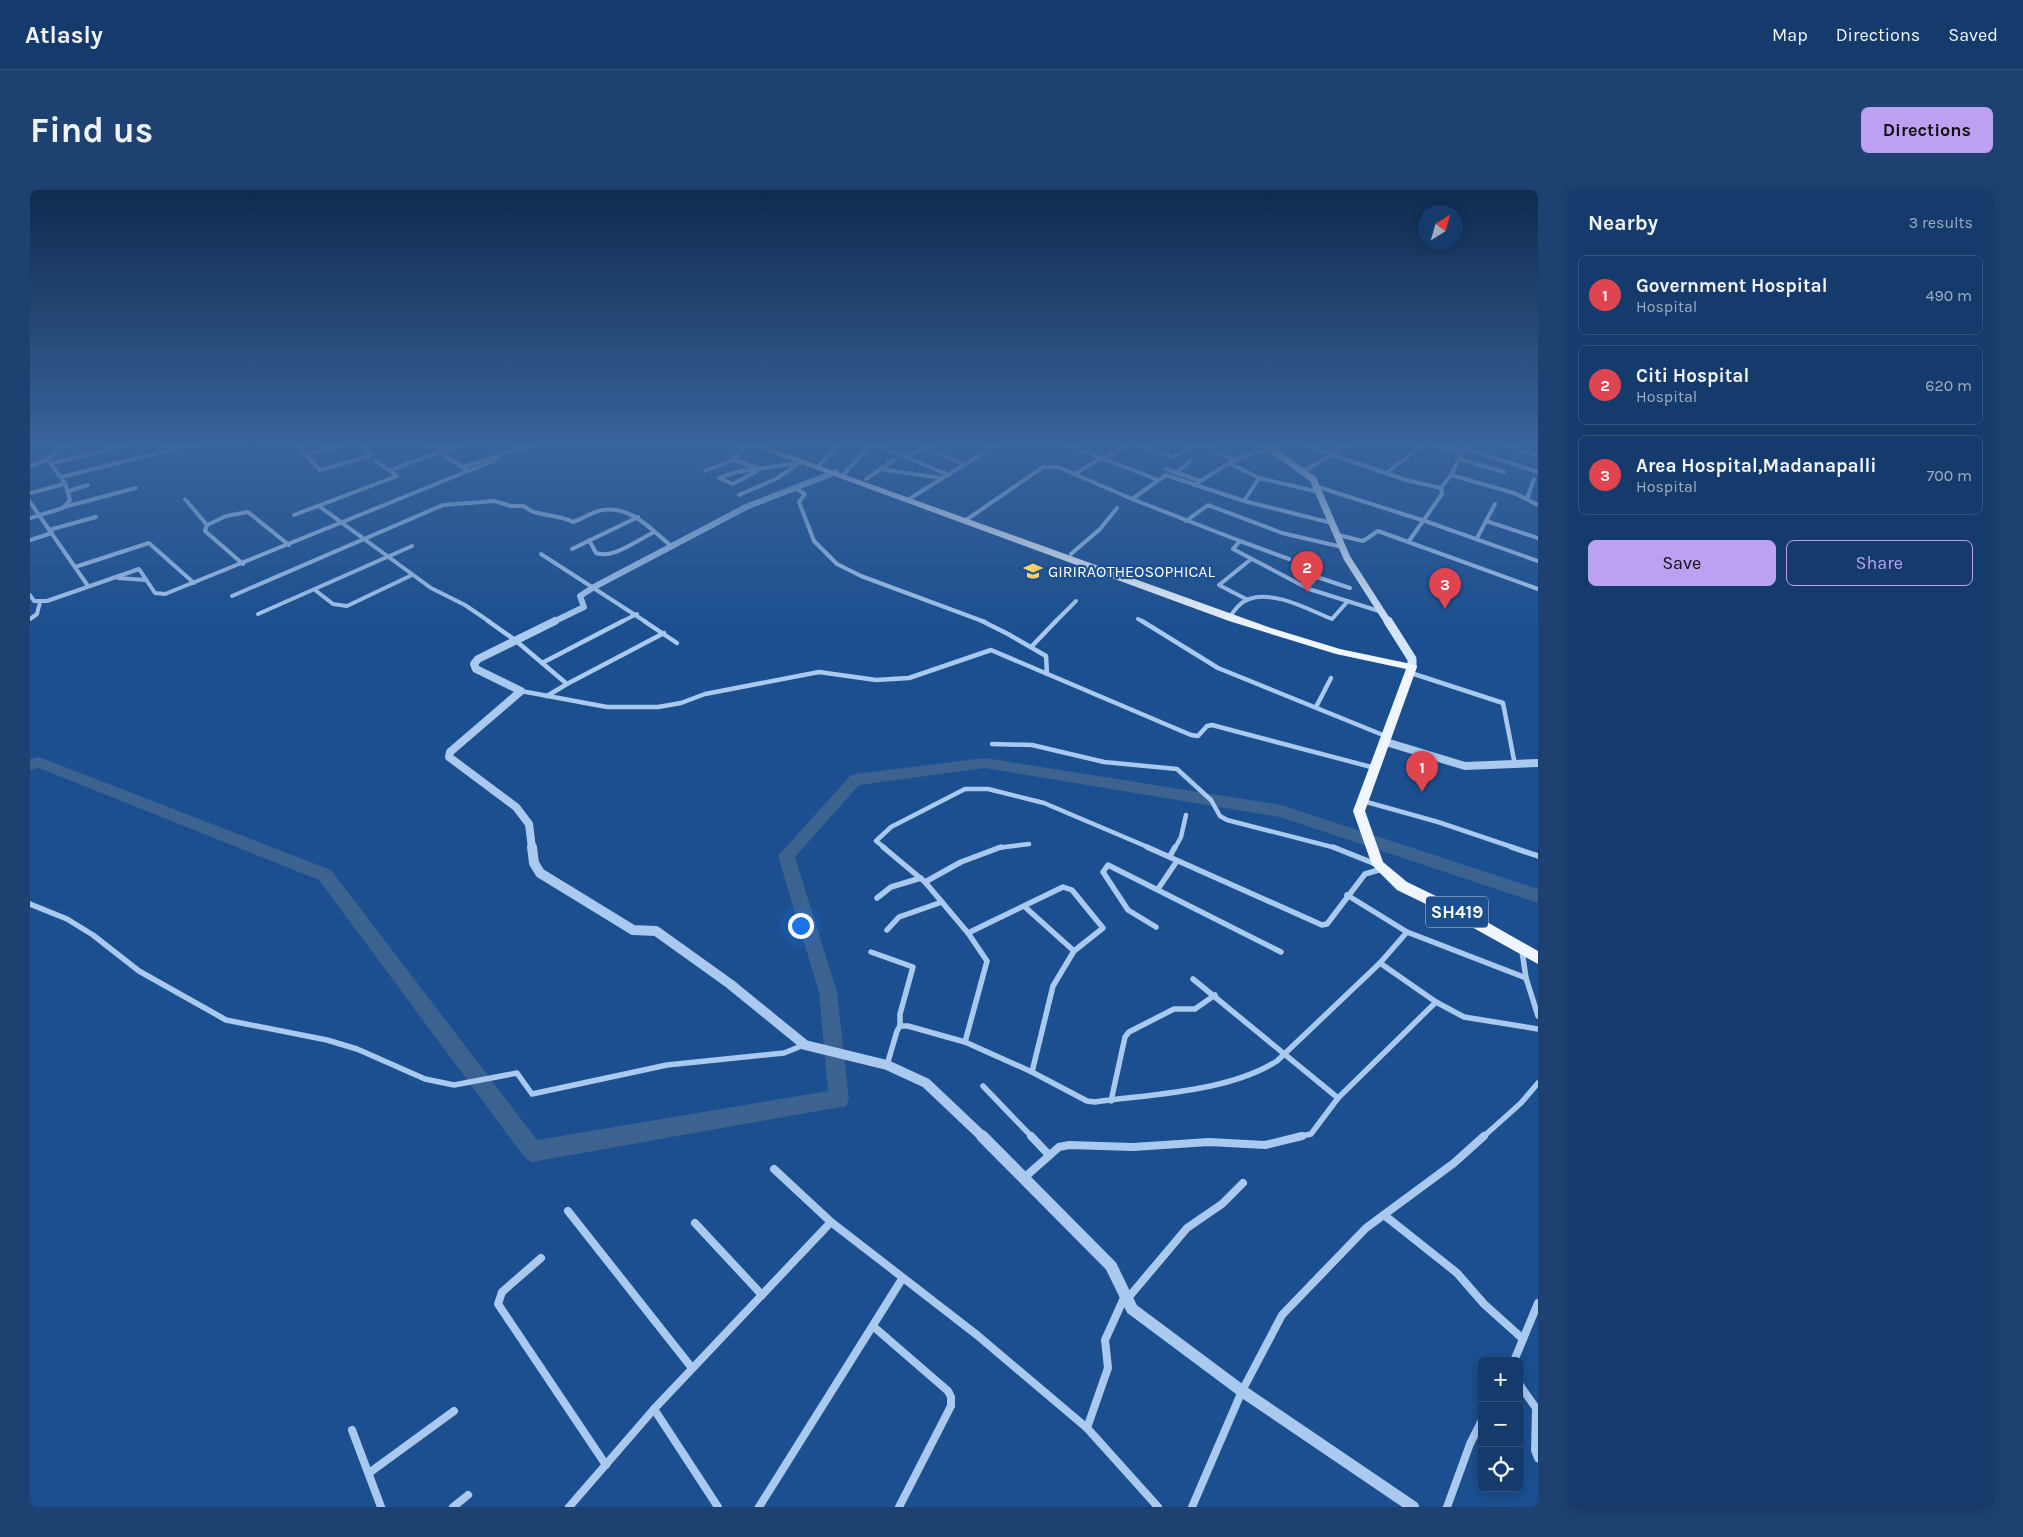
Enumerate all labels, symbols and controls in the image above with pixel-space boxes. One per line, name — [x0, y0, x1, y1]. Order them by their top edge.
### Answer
text: Atlasly — [25, 21, 103, 49]
text: Map — [1772, 24, 1808, 46]
text: Directions — [1836, 24, 1920, 46]
text: Saved — [1948, 24, 1998, 46]
button: Directions — [1861, 107, 1993, 153]
text: Find us — [30, 110, 153, 151]
north arrow — [1418, 205, 1463, 250]
text: Nearby — [1588, 211, 1658, 235]
text: 3 results — [1909, 213, 1973, 232]
text: Government Hospital — [1636, 275, 1827, 297]
text: 1 — [1602, 286, 1608, 305]
text: 490 m — [1926, 286, 1972, 305]
text: Hospital — [1636, 297, 1697, 316]
text: Citi Hospital — [1636, 365, 1749, 387]
text: 2 — [1600, 376, 1610, 395]
text: 620 m — [1925, 376, 1972, 395]
text: Hospital — [1636, 387, 1697, 406]
text: Area Hospital,Madanapalli — [1636, 455, 1877, 477]
text: 3 — [1600, 466, 1610, 485]
text: 700 m — [1927, 466, 1972, 485]
text: Hospital — [1636, 477, 1697, 496]
button: Save — [1588, 540, 1776, 586]
button: Share — [1786, 540, 1973, 586]
pin: 2 — [1291, 551, 1323, 592]
school or university icon: GIRIRAOTHEOSOPHICAL — [1022, 560, 1044, 582]
place label: GIRIRAOTHEOSOPHICAL — [1048, 562, 1215, 581]
pin: 3 — [1429, 568, 1461, 609]
pin: 1 — [1406, 751, 1438, 792]
road number: SH419 — [1426, 896, 1488, 928]
your location — [788, 913, 814, 939]
map controls — [1478, 1357, 1523, 1492]
button: + — [1478, 1357, 1523, 1402]
button: − — [1478, 1402, 1523, 1447]
button: locate — [1478, 1447, 1523, 1492]

